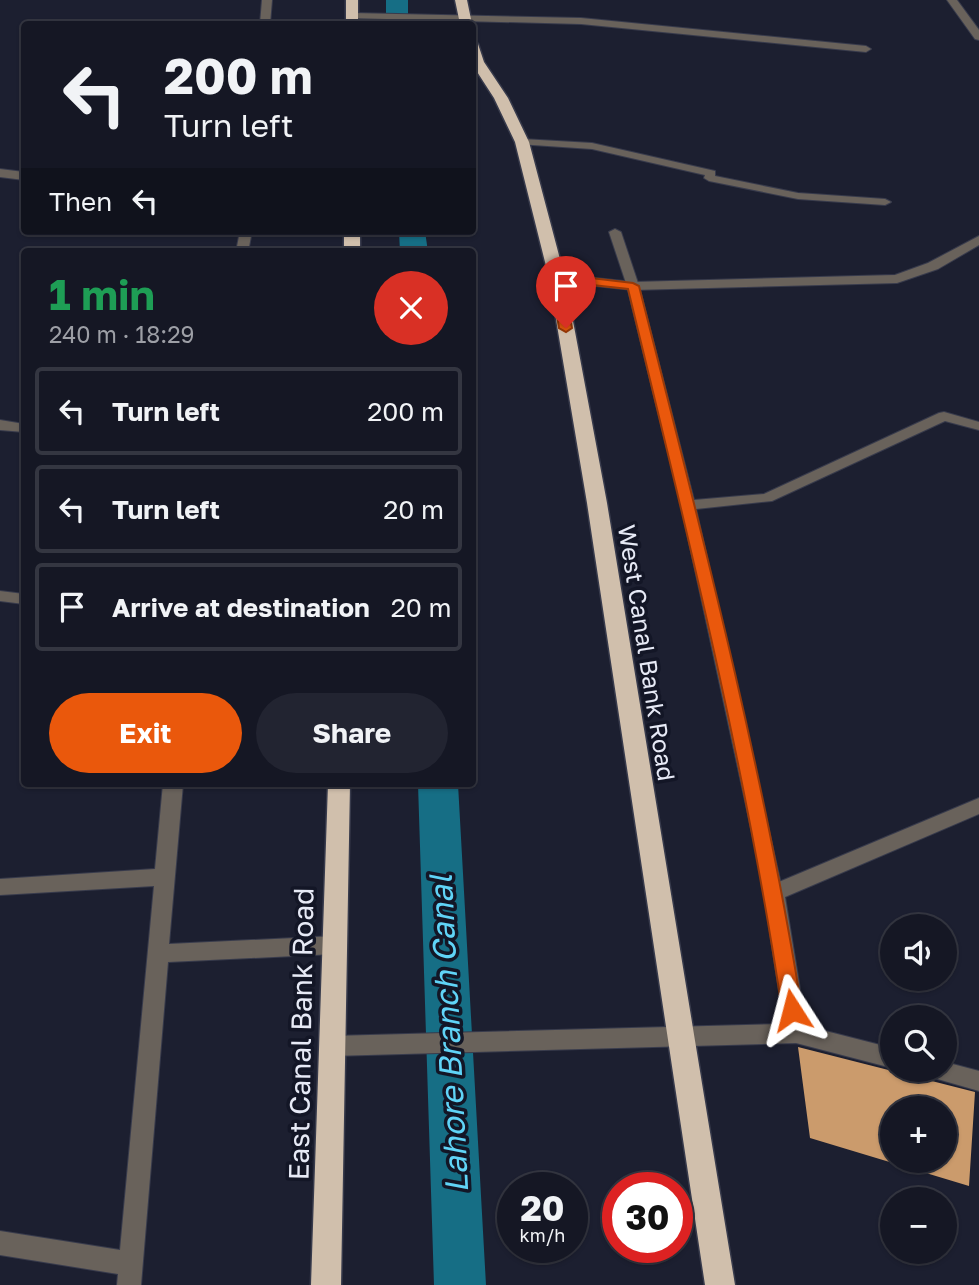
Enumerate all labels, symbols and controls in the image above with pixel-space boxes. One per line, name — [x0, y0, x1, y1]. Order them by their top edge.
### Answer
text: 200 m — [164, 46, 313, 105]
icon: left — [49, 49, 140, 140]
text: Turn left — [164, 106, 293, 144]
icon: left — [126, 182, 164, 220]
text: Then — [49, 186, 112, 217]
pin — [536, 256, 596, 328]
icon: arrive — [547, 267, 585, 305]
text: 1 min — [49, 269, 155, 319]
button: close — [374, 271, 448, 345]
text: 240 m · 18:29 — [49, 320, 194, 348]
icon: left — [53, 392, 91, 430]
text: Turn left — [112, 396, 220, 427]
text: 200 m — [367, 396, 444, 427]
icon: left — [53, 490, 91, 528]
text: Turn left — [112, 494, 220, 525]
text: 20 m — [383, 494, 444, 525]
street label: West Canal Bank Road — [613, 523, 682, 783]
icon: arrive — [53, 588, 91, 626]
text: Arrive at destination — [112, 592, 370, 623]
text: 20 m — [391, 592, 451, 623]
button: Exit — [49, 693, 242, 773]
button: Share — [256, 693, 448, 773]
water label: Lahore Branch Canal — [421, 872, 475, 1194]
street label: East Canal Bank Road — [281, 887, 320, 1181]
map controls — [880, 914, 957, 1264]
button: sound — [880, 914, 957, 991]
position arrow — [755, 973, 829, 1047]
button: search — [880, 1005, 957, 1082]
button: + — [880, 1096, 957, 1173]
speed limit sign: 30 — [602, 1172, 693, 1263]
text: 20 — [520, 1187, 565, 1229]
button: − — [880, 1187, 957, 1264]
text: km/h — [520, 1224, 565, 1246]

